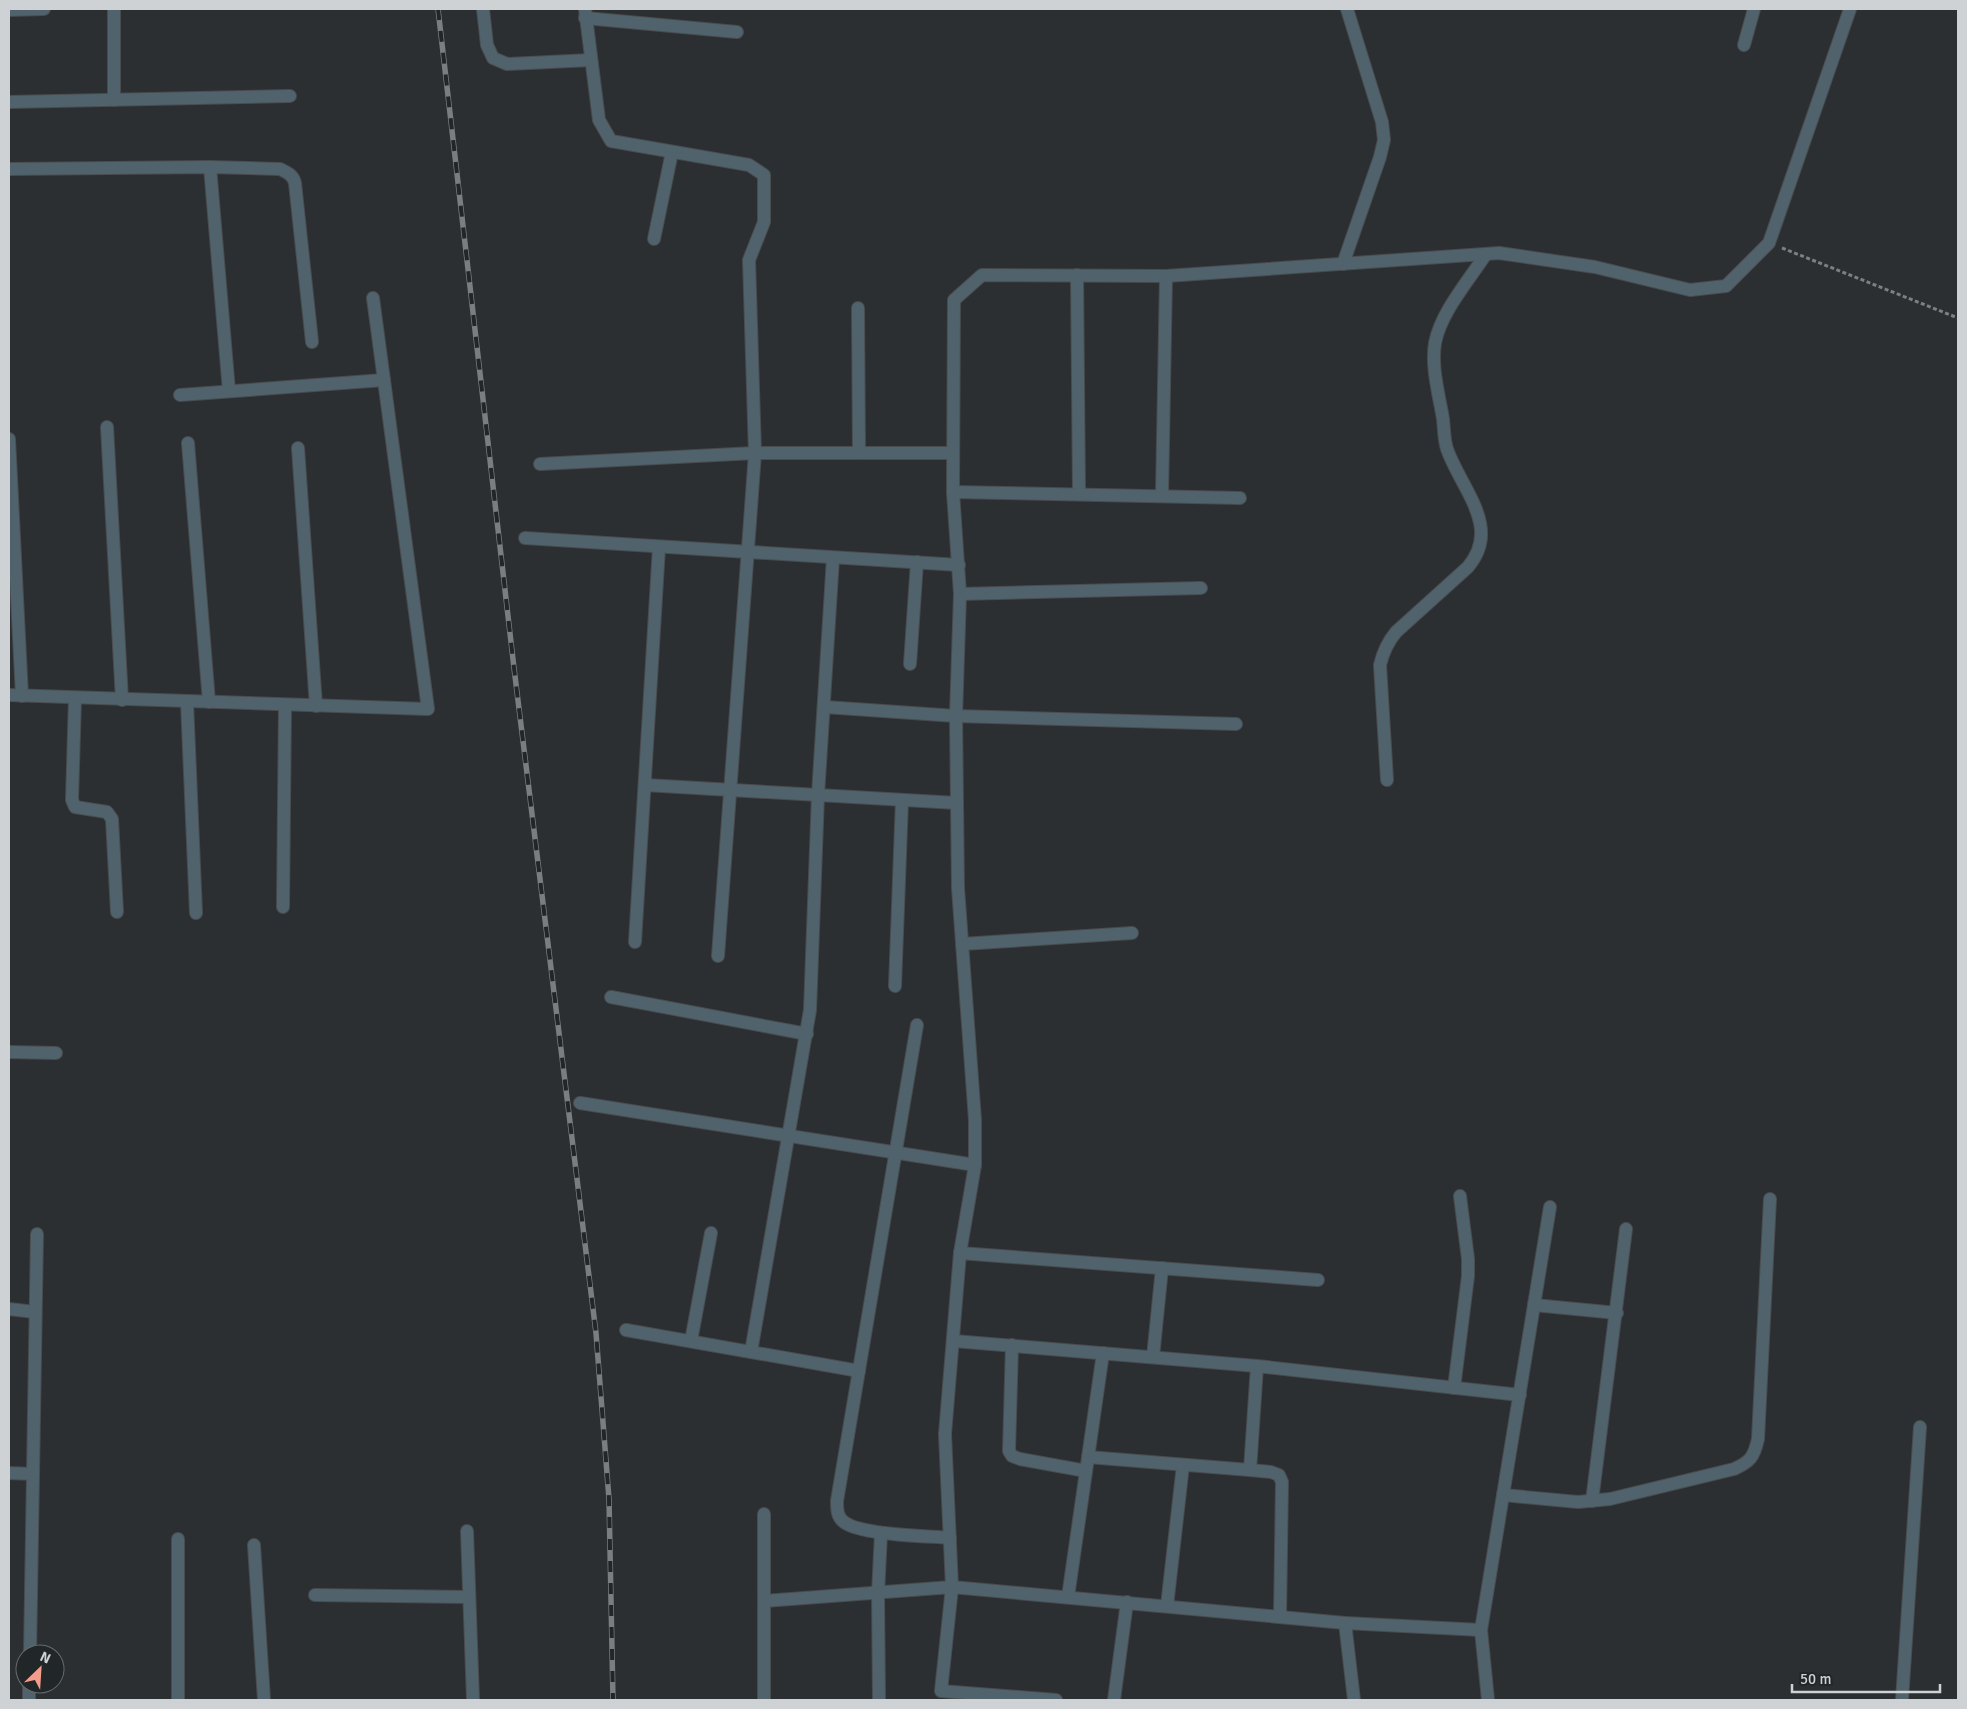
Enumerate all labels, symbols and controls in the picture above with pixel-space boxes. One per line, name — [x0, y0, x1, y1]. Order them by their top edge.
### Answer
north arrow — [15, 1644, 65, 1694]
text: N — [37, 1648, 53, 1667]
scale bar — [1792, 1662, 1940, 1694]
text: 50 m — [1800, 1670, 1831, 1688]

